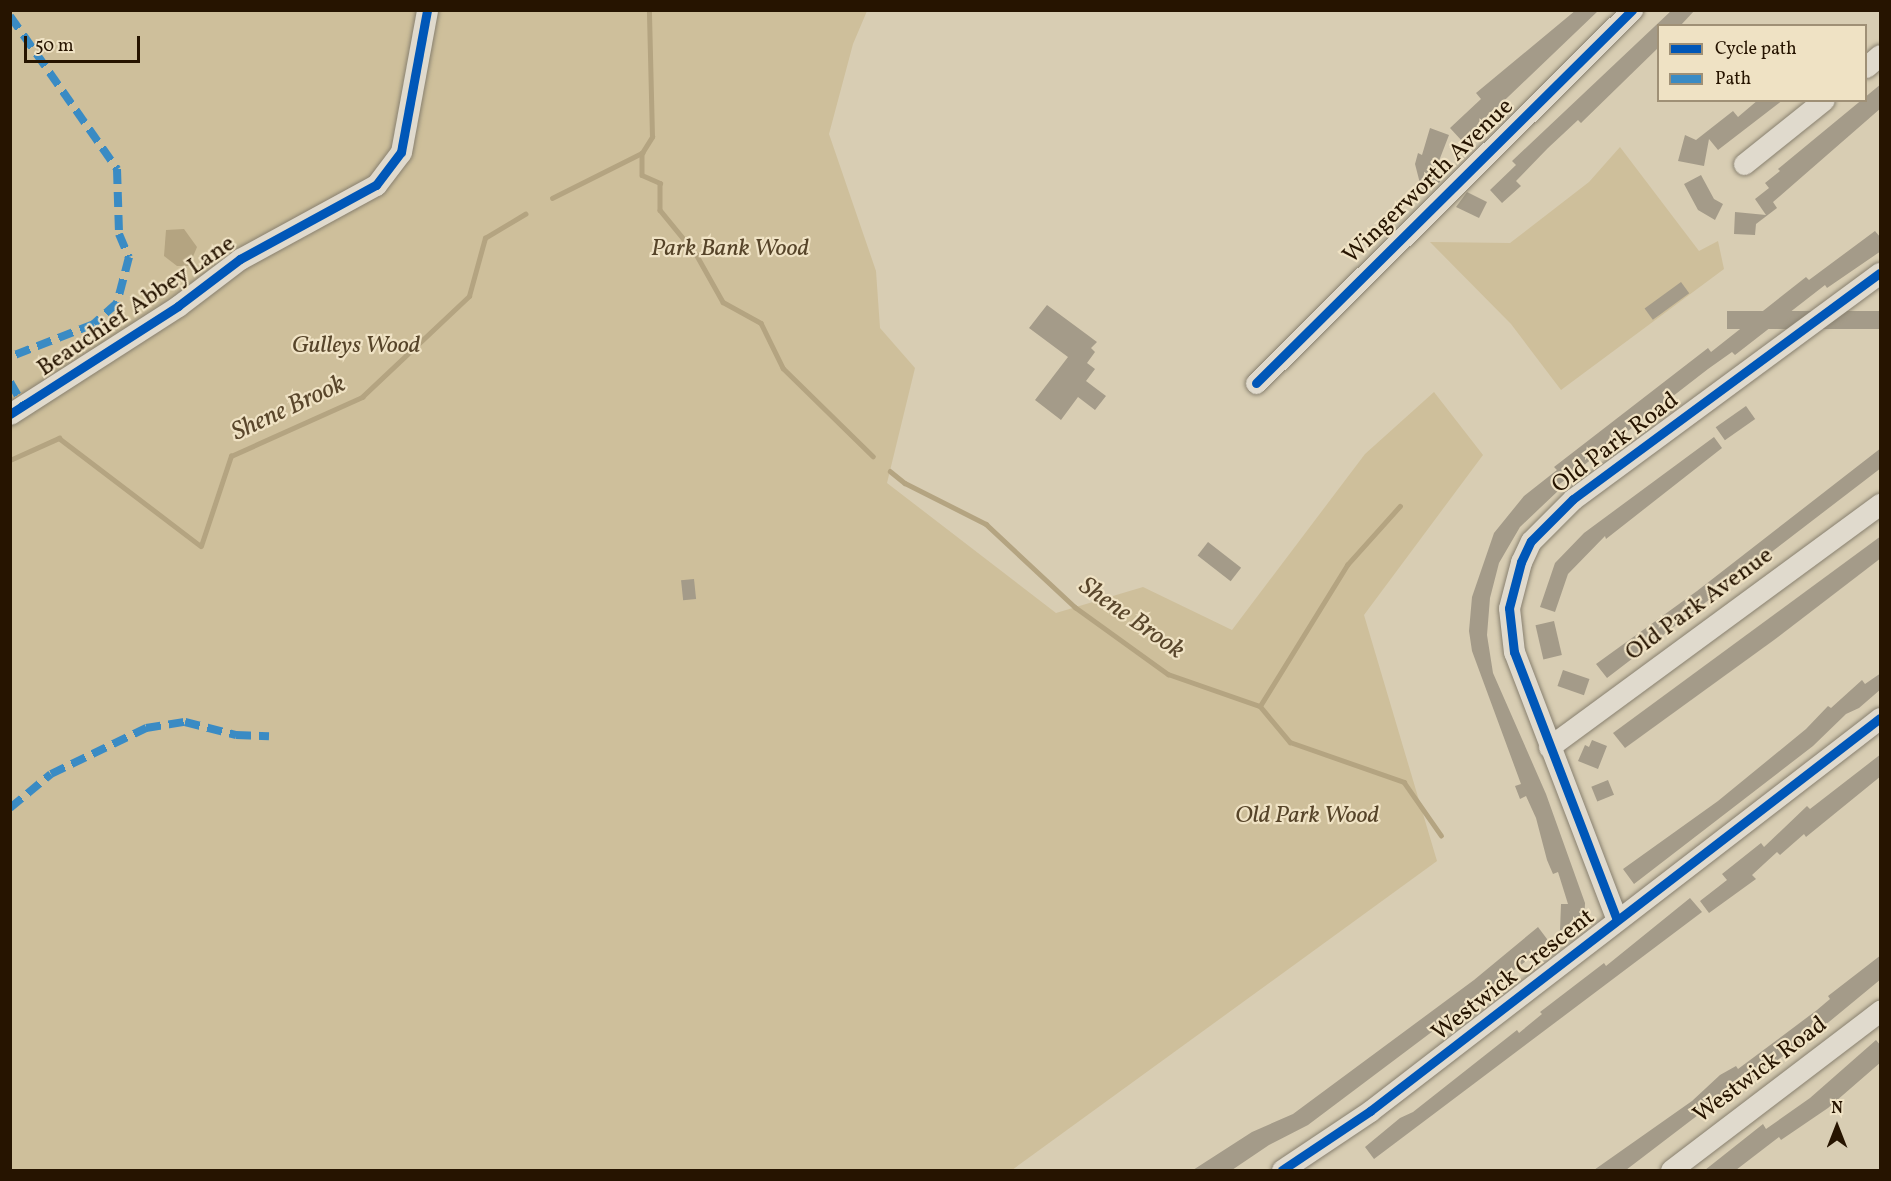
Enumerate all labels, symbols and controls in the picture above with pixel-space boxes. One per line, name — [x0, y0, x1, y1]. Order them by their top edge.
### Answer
scale bar — [27, 24, 142, 62]
legend — [1657, 24, 1867, 102]
text: 50 m — [35, 34, 74, 59]
text: Cycle path — [1715, 37, 1797, 62]
text: Path — [1715, 67, 1751, 92]
street label: Wingerworth Avenue — [1338, 93, 1520, 271]
street label: Beauchief Abbey Lane — [33, 231, 241, 383]
park label: Park Bank Wood — [651, 236, 809, 264]
park label: Gulleys Wood — [292, 333, 420, 361]
water label: Shene Brook — [227, 369, 351, 449]
street label: Old Park Road — [1547, 387, 1685, 501]
street label: Old Park Avenue — [1621, 542, 1779, 668]
water label: Shene Brook — [1072, 571, 1190, 667]
park label: Old Park Wood — [1235, 803, 1379, 831]
street label: Westwick Crescent — [1427, 904, 1601, 1048]
street label: Westwick Road — [1688, 1011, 1834, 1131]
north arrow — [1807, 1097, 1867, 1157]
text: N — [1831, 1098, 1843, 1120]

